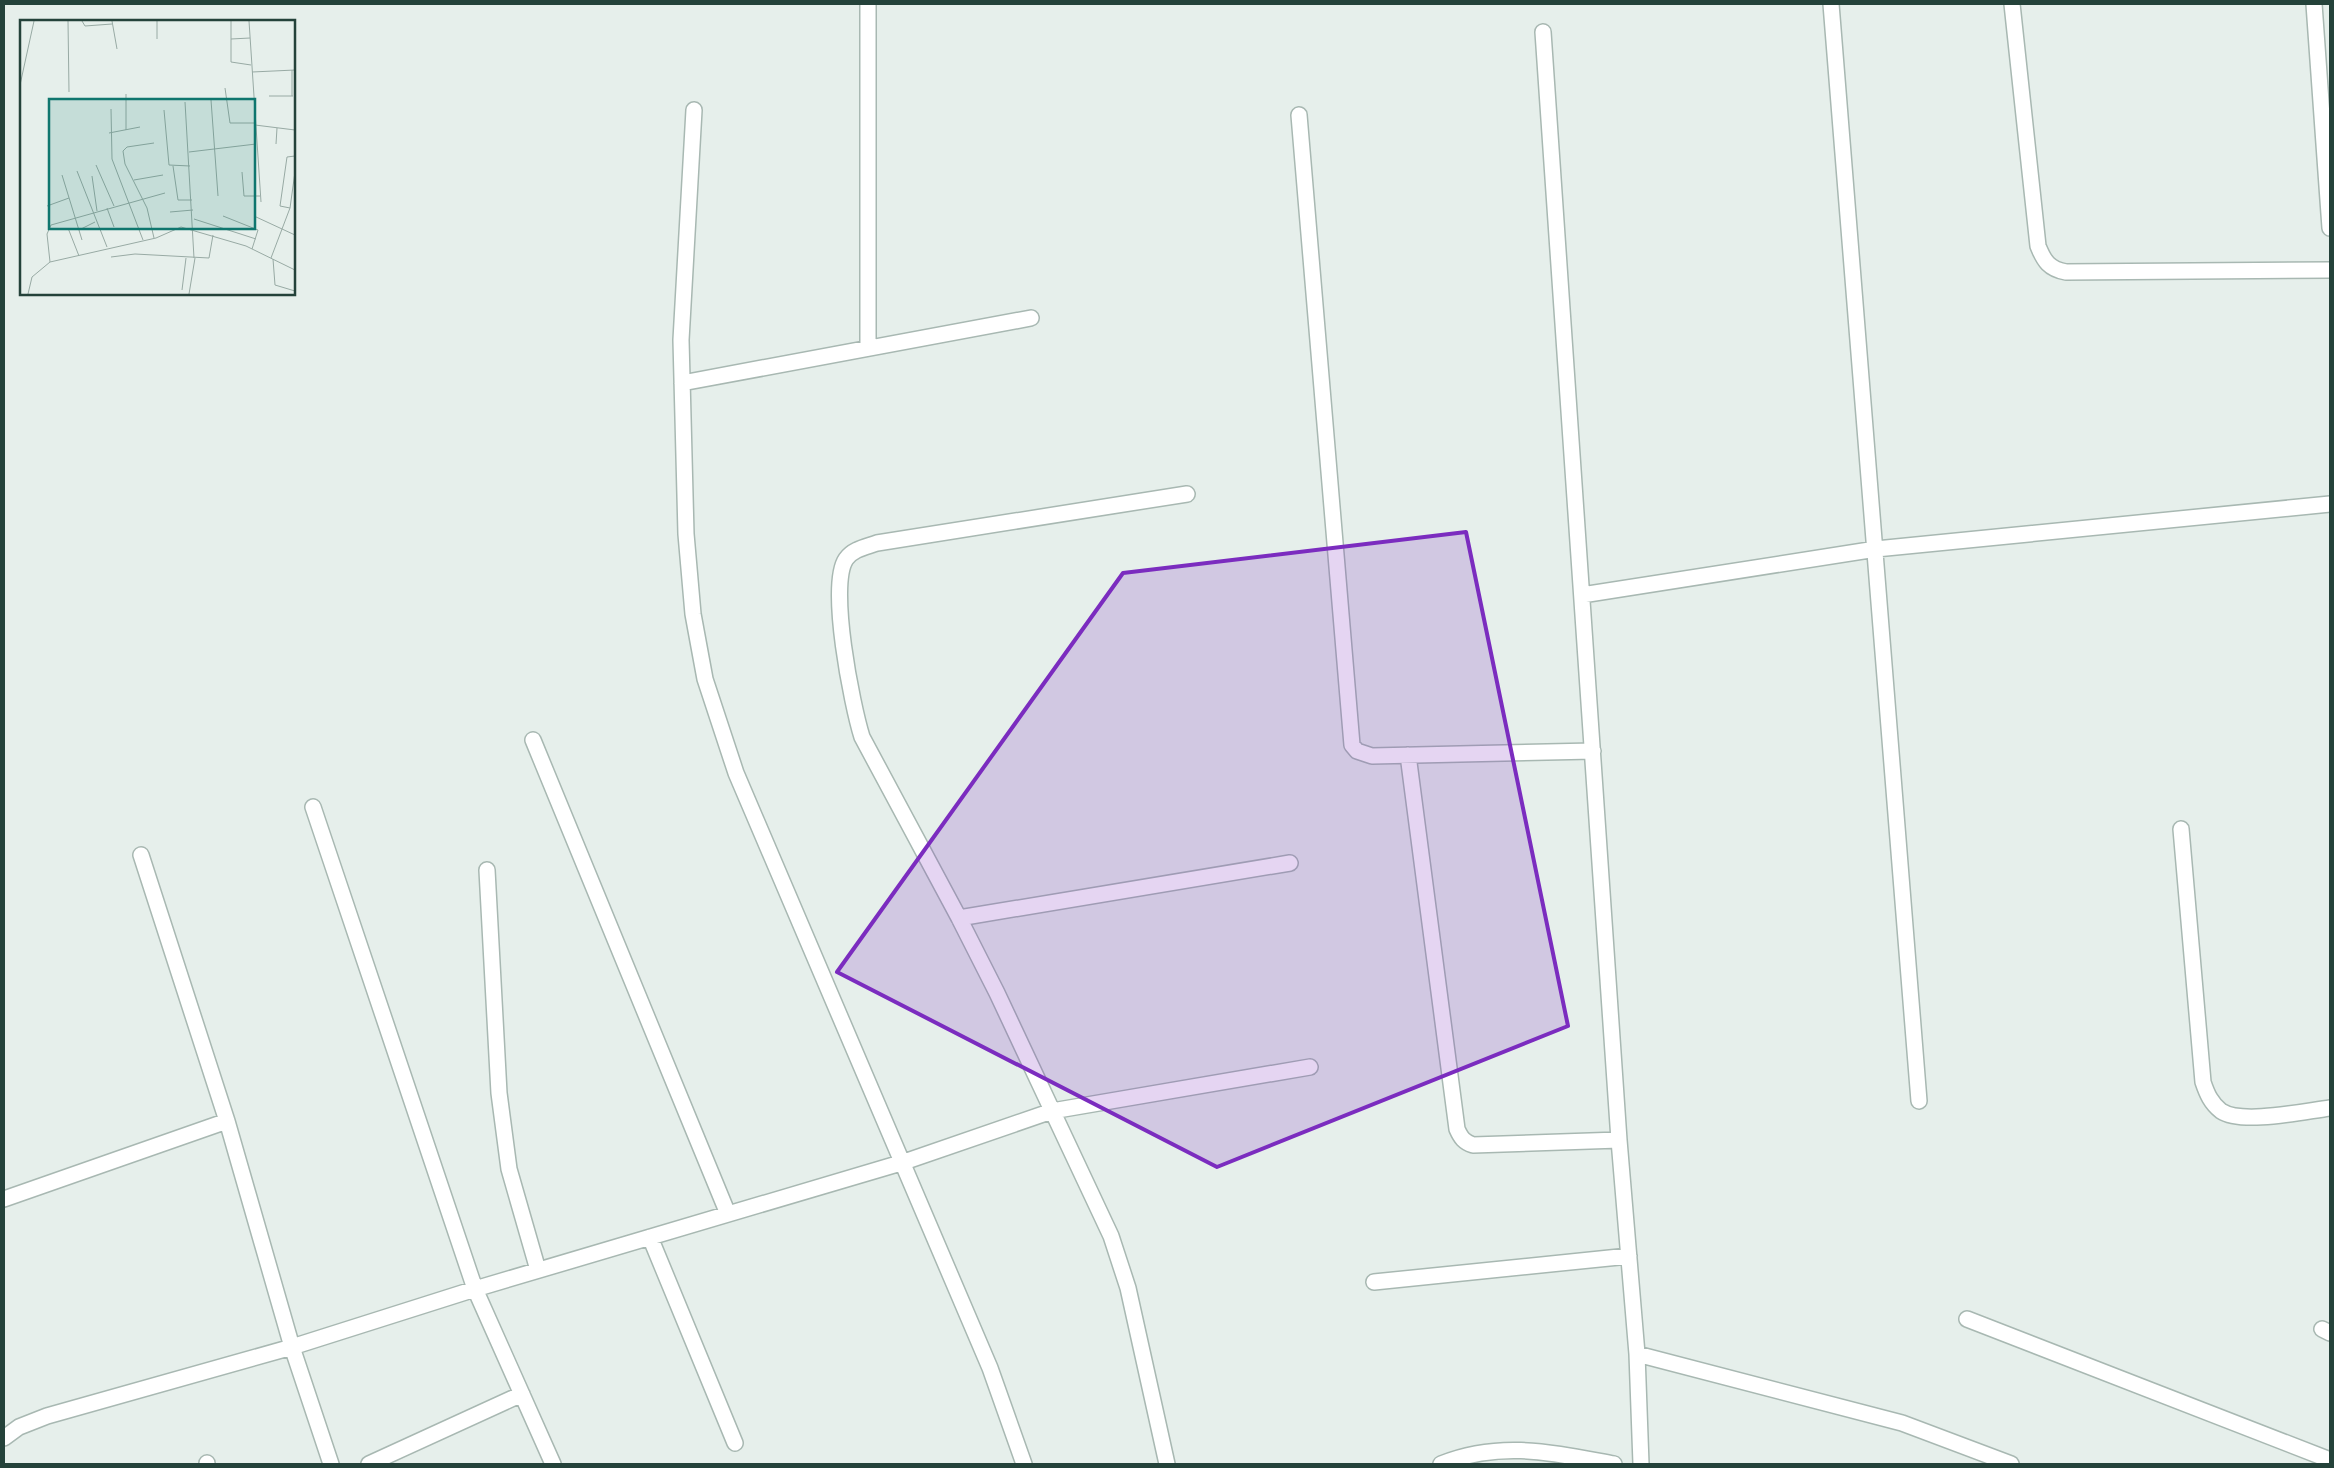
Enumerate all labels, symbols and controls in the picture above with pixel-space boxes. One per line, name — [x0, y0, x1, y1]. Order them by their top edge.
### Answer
inset map — [20, 20, 295, 295]

